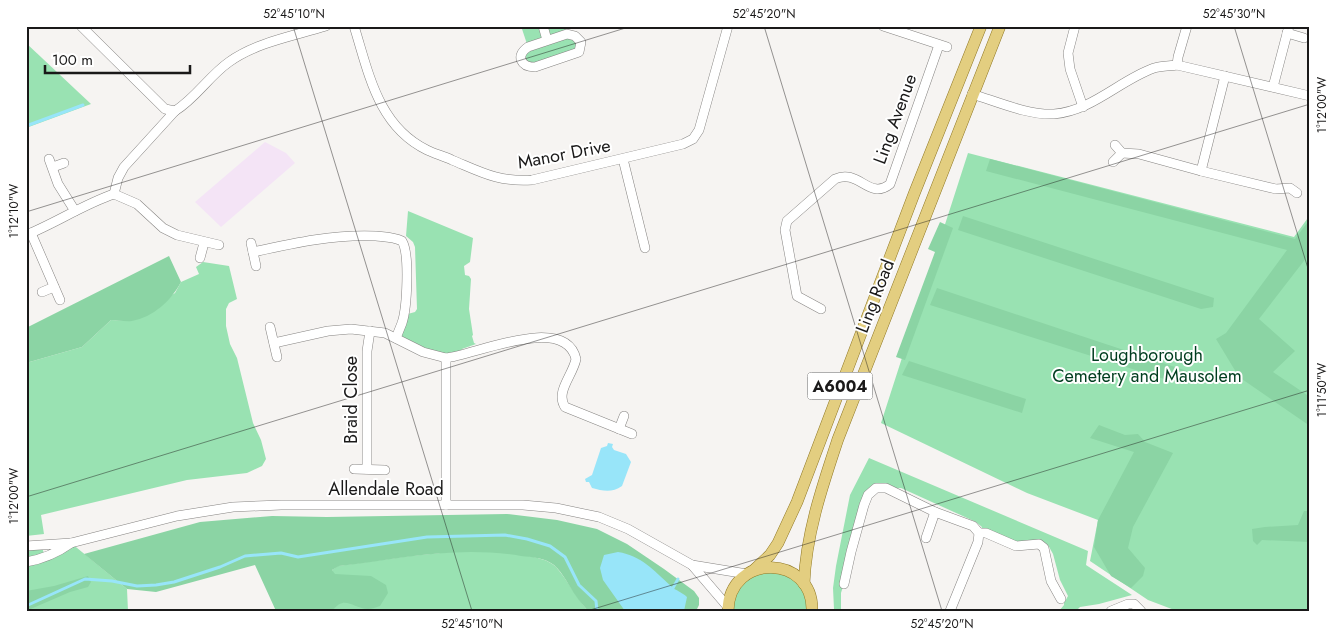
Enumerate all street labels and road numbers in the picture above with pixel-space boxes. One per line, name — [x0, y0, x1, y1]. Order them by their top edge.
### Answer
street label: Ling Avenue — [867, 70, 923, 168]
street label: Manor Drive — [515, 132, 613, 176]
street label: Ling Road — [849, 256, 901, 336]
street label: Braid Close — [338, 356, 364, 444]
road number: A6004 — [808, 372, 872, 400]
street label: Allendale Road — [328, 476, 444, 502]

